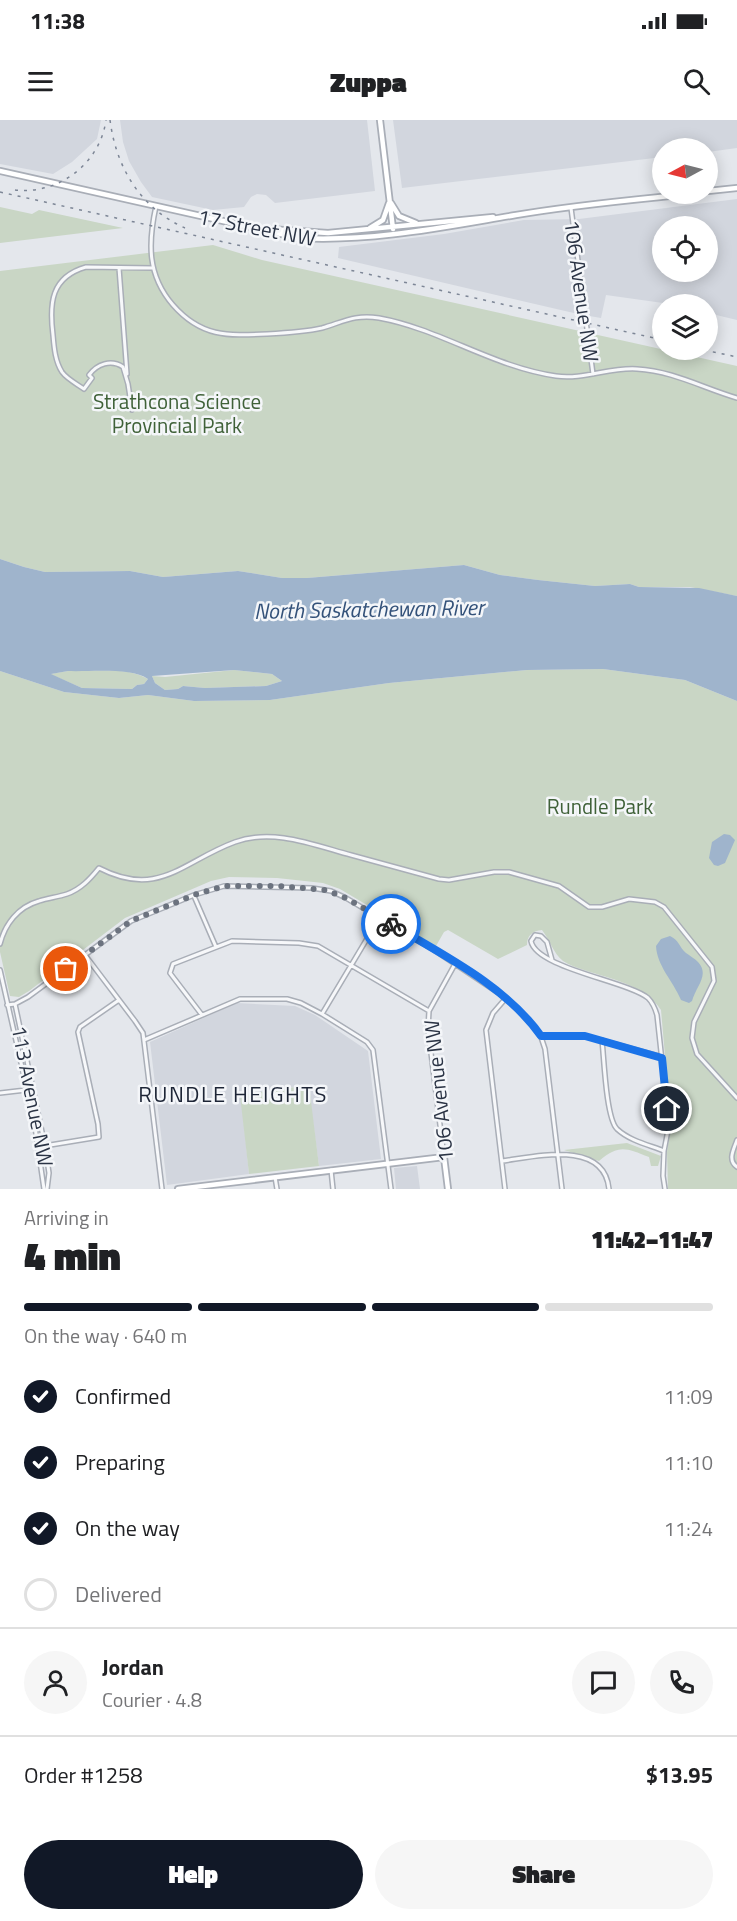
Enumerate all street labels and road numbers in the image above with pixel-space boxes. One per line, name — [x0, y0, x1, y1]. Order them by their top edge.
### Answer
street label: 17 Street NW — [195, 200, 319, 254]
street label: 106 Avenue NW — [556, 218, 608, 364]
street label: 106 Avenue NW — [415, 1018, 461, 1164]
street label: 113 Avenue NW — [4, 1023, 62, 1169]

